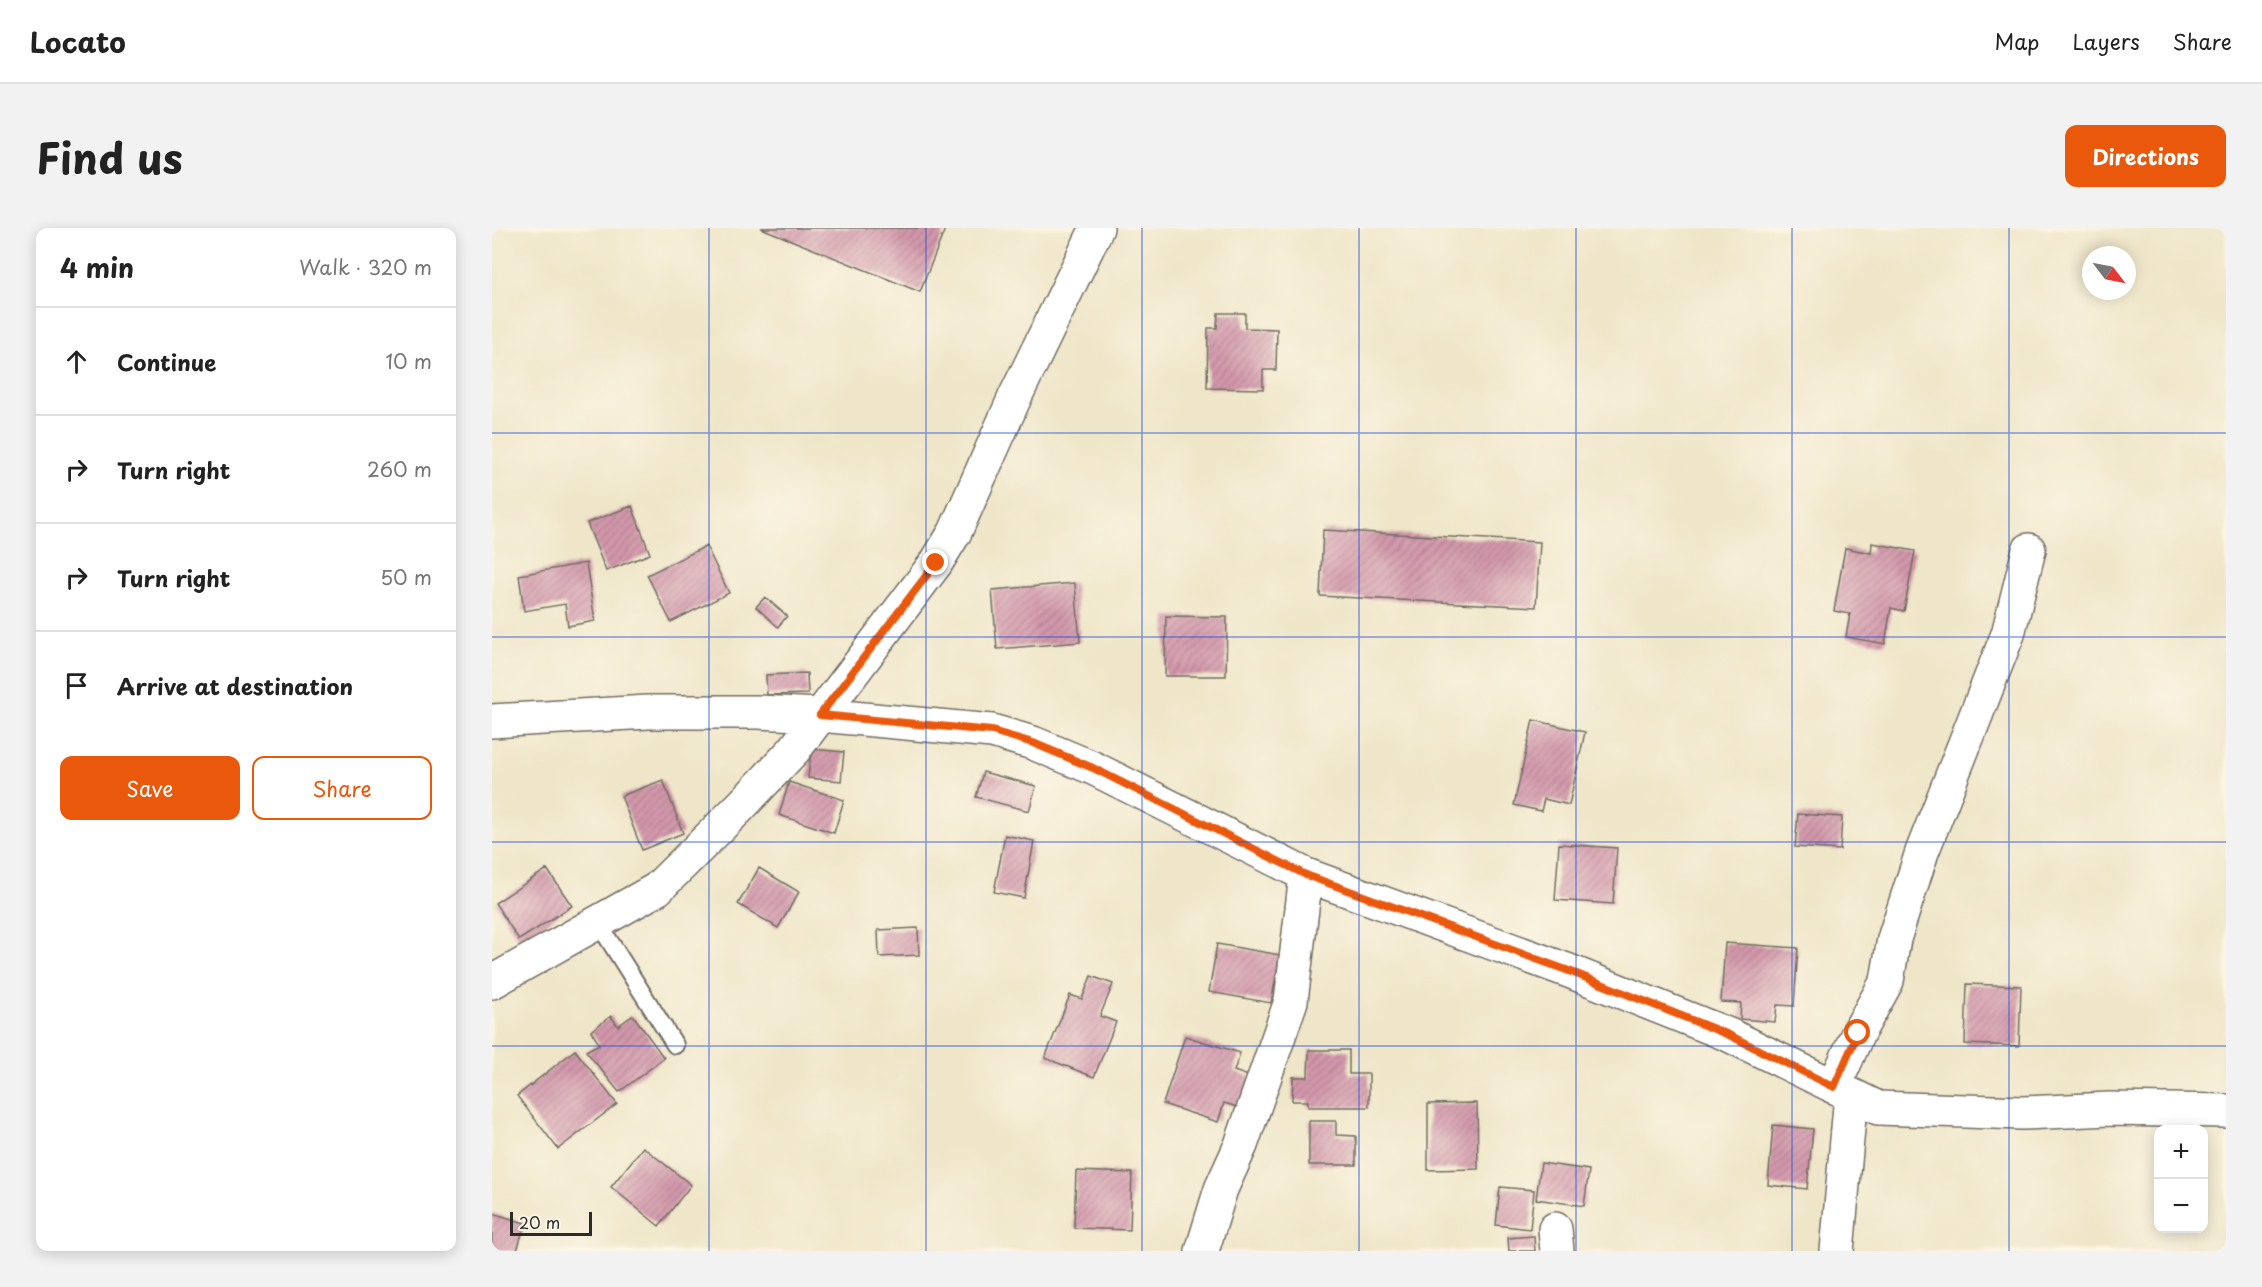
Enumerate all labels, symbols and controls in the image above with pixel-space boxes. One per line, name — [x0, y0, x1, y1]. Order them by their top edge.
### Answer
text: Locato — [30, 20, 126, 63]
text: Map — [1995, 25, 2039, 57]
text: Layers — [2072, 25, 2140, 57]
text: Share — [2173, 25, 2232, 57]
text: Find us — [36, 125, 183, 188]
button: Directions — [2065, 125, 2226, 187]
north arrow — [2082, 246, 2136, 300]
text: 4 min — [60, 248, 134, 287]
text: Walk · 320 m — [299, 252, 432, 282]
icon: ahead — [60, 345, 93, 378]
text: Continue — [117, 345, 216, 378]
text: 10 m — [385, 346, 432, 376]
icon: right — [60, 453, 93, 486]
text: Turn right — [117, 453, 230, 486]
text: 260 m — [367, 454, 432, 484]
route end — [922, 549, 948, 575]
icon: right — [60, 561, 93, 594]
text: Turn right — [117, 561, 230, 594]
text: 50 m — [380, 562, 432, 592]
icon: arrive — [60, 669, 93, 702]
text: Arrive at destination — [117, 669, 353, 702]
button: Save — [60, 756, 240, 820]
button: Share — [252, 756, 432, 820]
route start — [1844, 1019, 1870, 1045]
map controls — [2154, 1125, 2208, 1233]
button: + — [2154, 1125, 2208, 1179]
button: − — [2154, 1179, 2208, 1233]
scale bar — [510, 1209, 592, 1236]
text: 20 m — [519, 1210, 560, 1234]

